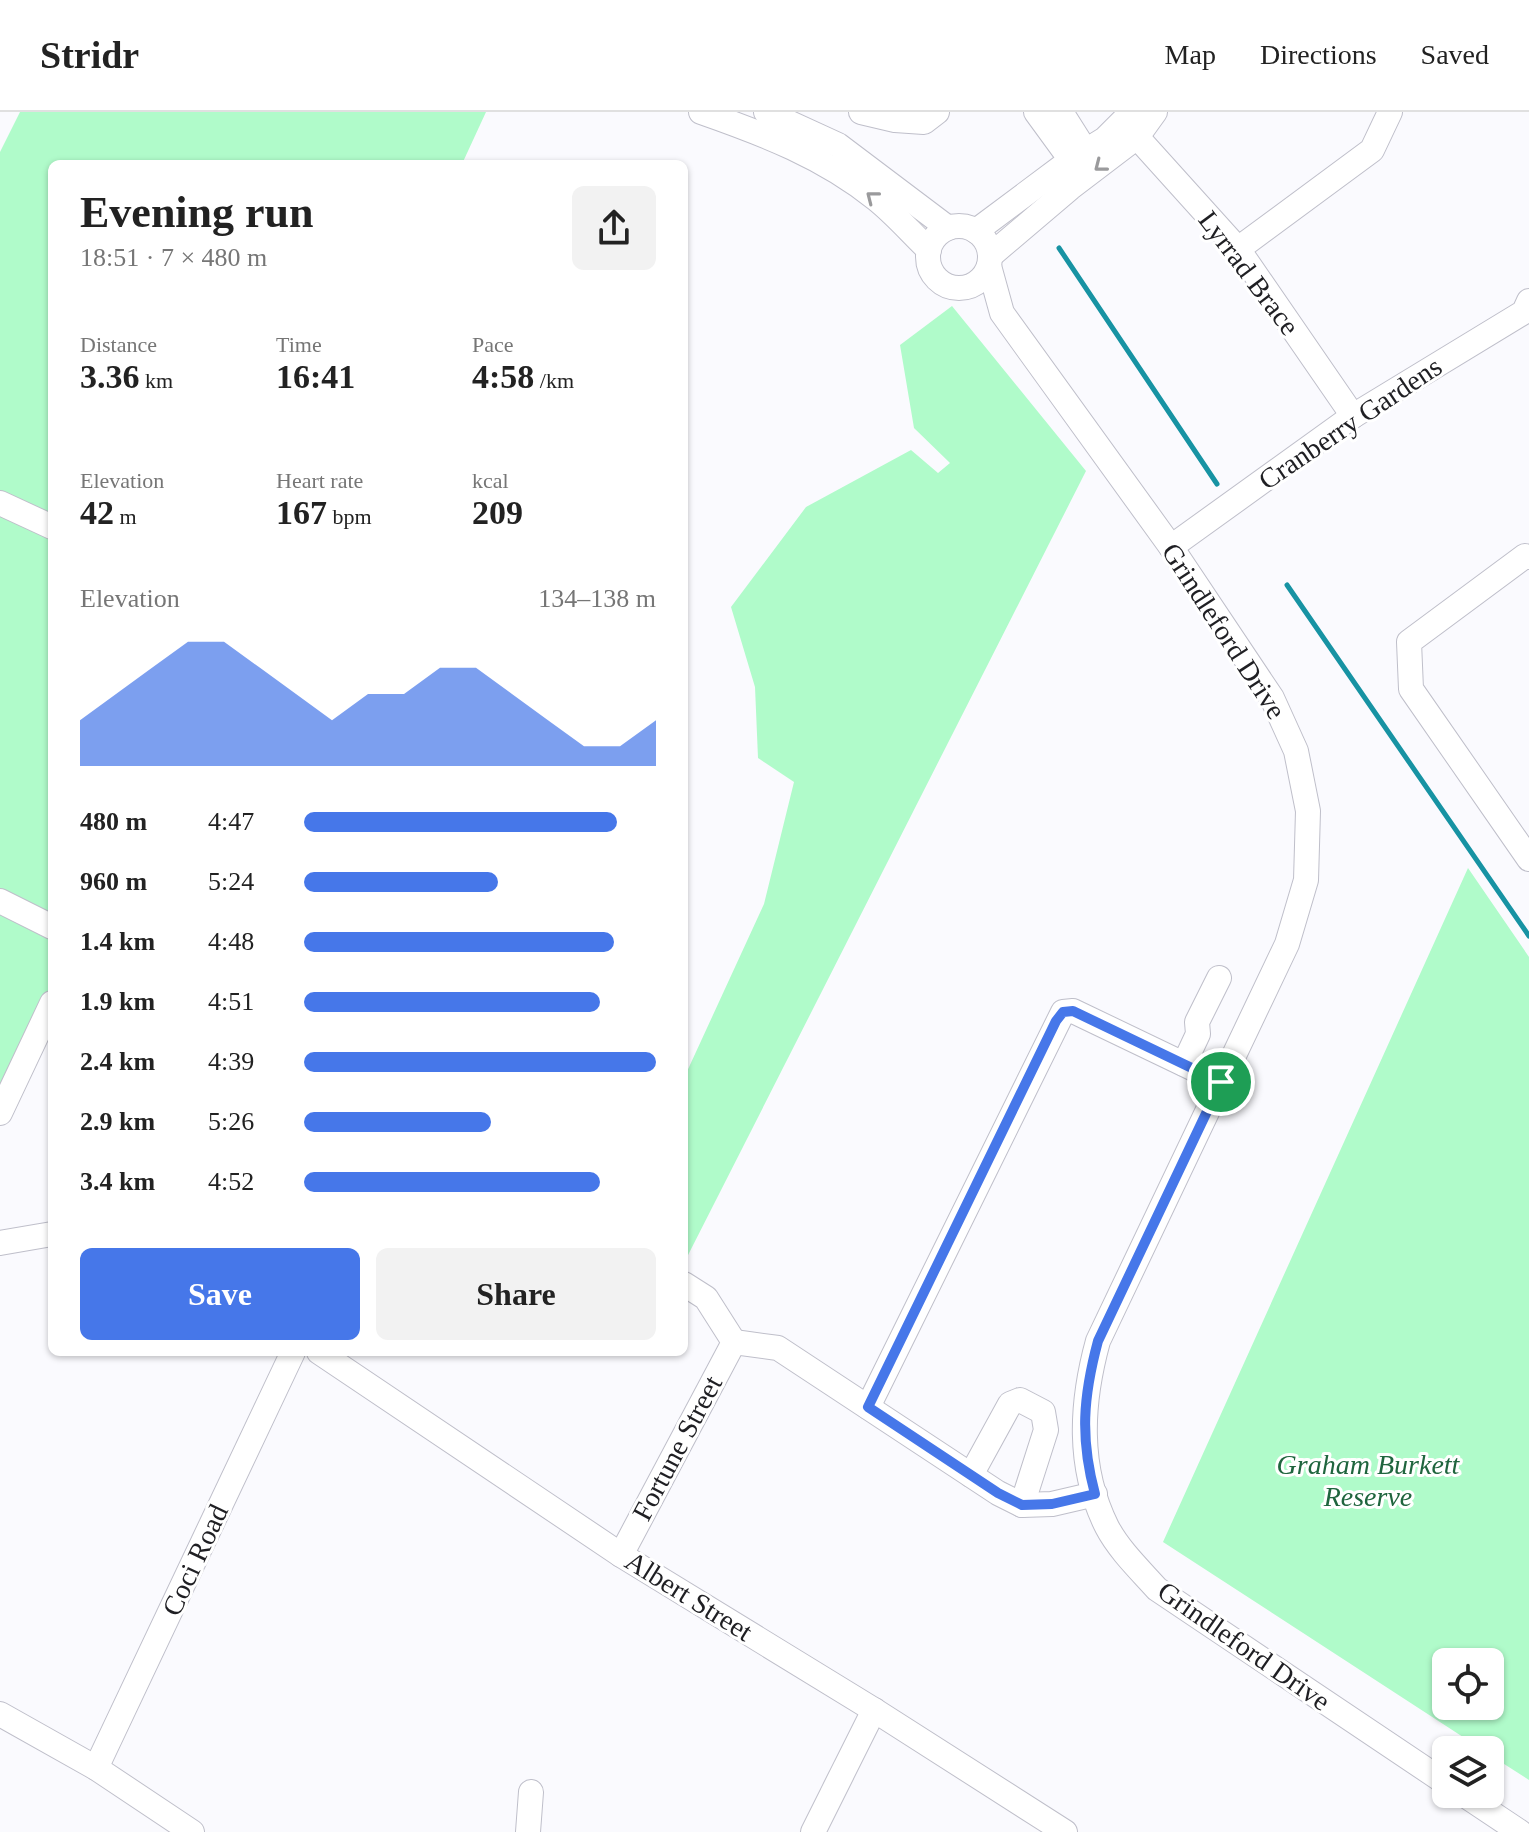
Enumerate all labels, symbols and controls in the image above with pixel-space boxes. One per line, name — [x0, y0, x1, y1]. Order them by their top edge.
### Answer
text: Stridr — [40, 34, 139, 76]
text: Map — [1165, 39, 1216, 70]
text: Directions — [1260, 39, 1377, 70]
text: Saved — [1421, 39, 1489, 70]
one-way arrow — [1094, 157, 1109, 171]
button: share — [572, 186, 656, 270]
text: Evening run — [80, 188, 314, 237]
one-way arrow — [867, 192, 881, 207]
street label: Lyrrad Brace — [1192, 205, 1306, 341]
text: 18:51 · 7 × 480 m — [80, 243, 267, 272]
text: Distance — [80, 332, 157, 357]
text: Time — [276, 332, 322, 357]
text: Pace — [472, 332, 514, 357]
street label: Cranberry Gardens — [1253, 350, 1447, 496]
text: 3.36 — [80, 358, 140, 395]
text: 16:41 — [276, 358, 355, 395]
text: 4:58 — [472, 358, 534, 395]
text: km — [140, 368, 173, 393]
text: /km — [534, 368, 574, 393]
text: Elevation — [80, 468, 164, 493]
text: Heart rate — [276, 468, 363, 493]
text: kcal — [472, 468, 509, 493]
text: 42 — [80, 494, 114, 531]
text: 167 — [276, 494, 327, 531]
text: 209 — [472, 494, 523, 531]
text: m — [114, 504, 137, 529]
text: bpm — [327, 504, 372, 529]
street label: Grindleford Drive — [1156, 537, 1292, 725]
text: Elevation — [80, 584, 180, 613]
text: 134–138 m — [538, 584, 656, 613]
text: 480 m — [80, 807, 147, 836]
text: 4:47 — [208, 807, 254, 836]
text: 960 m — [80, 867, 147, 896]
text: 5:24 — [208, 867, 254, 896]
text: 1.4 km — [80, 927, 155, 956]
text: 4:48 — [208, 927, 254, 956]
text: 1.9 km — [80, 987, 155, 1016]
text: 4:51 — [208, 987, 254, 1016]
text: 2.4 km — [80, 1047, 155, 1076]
text: 4:39 — [208, 1047, 254, 1076]
pin — [1187, 1048, 1255, 1116]
icon: arrive — [1199, 1060, 1243, 1104]
text: 2.9 km — [80, 1107, 155, 1136]
text: 5:26 — [208, 1107, 254, 1136]
text: 3.4 km — [80, 1167, 155, 1196]
text: 4:52 — [208, 1167, 254, 1196]
button: Save — [80, 1248, 360, 1340]
button: Share — [376, 1248, 656, 1340]
street label: Fortune Street — [626, 1370, 728, 1526]
park label: Graham Burkett Reserve — [1277, 1449, 1461, 1512]
street label: Coci Road — [156, 1500, 234, 1620]
street label: Albert Street — [620, 1545, 758, 1647]
street label: Grindleford Drive — [1152, 1575, 1336, 1717]
map controls — [1432, 1648, 1504, 1808]
button: locate — [1432, 1648, 1504, 1720]
button: layers — [1432, 1736, 1504, 1808]

